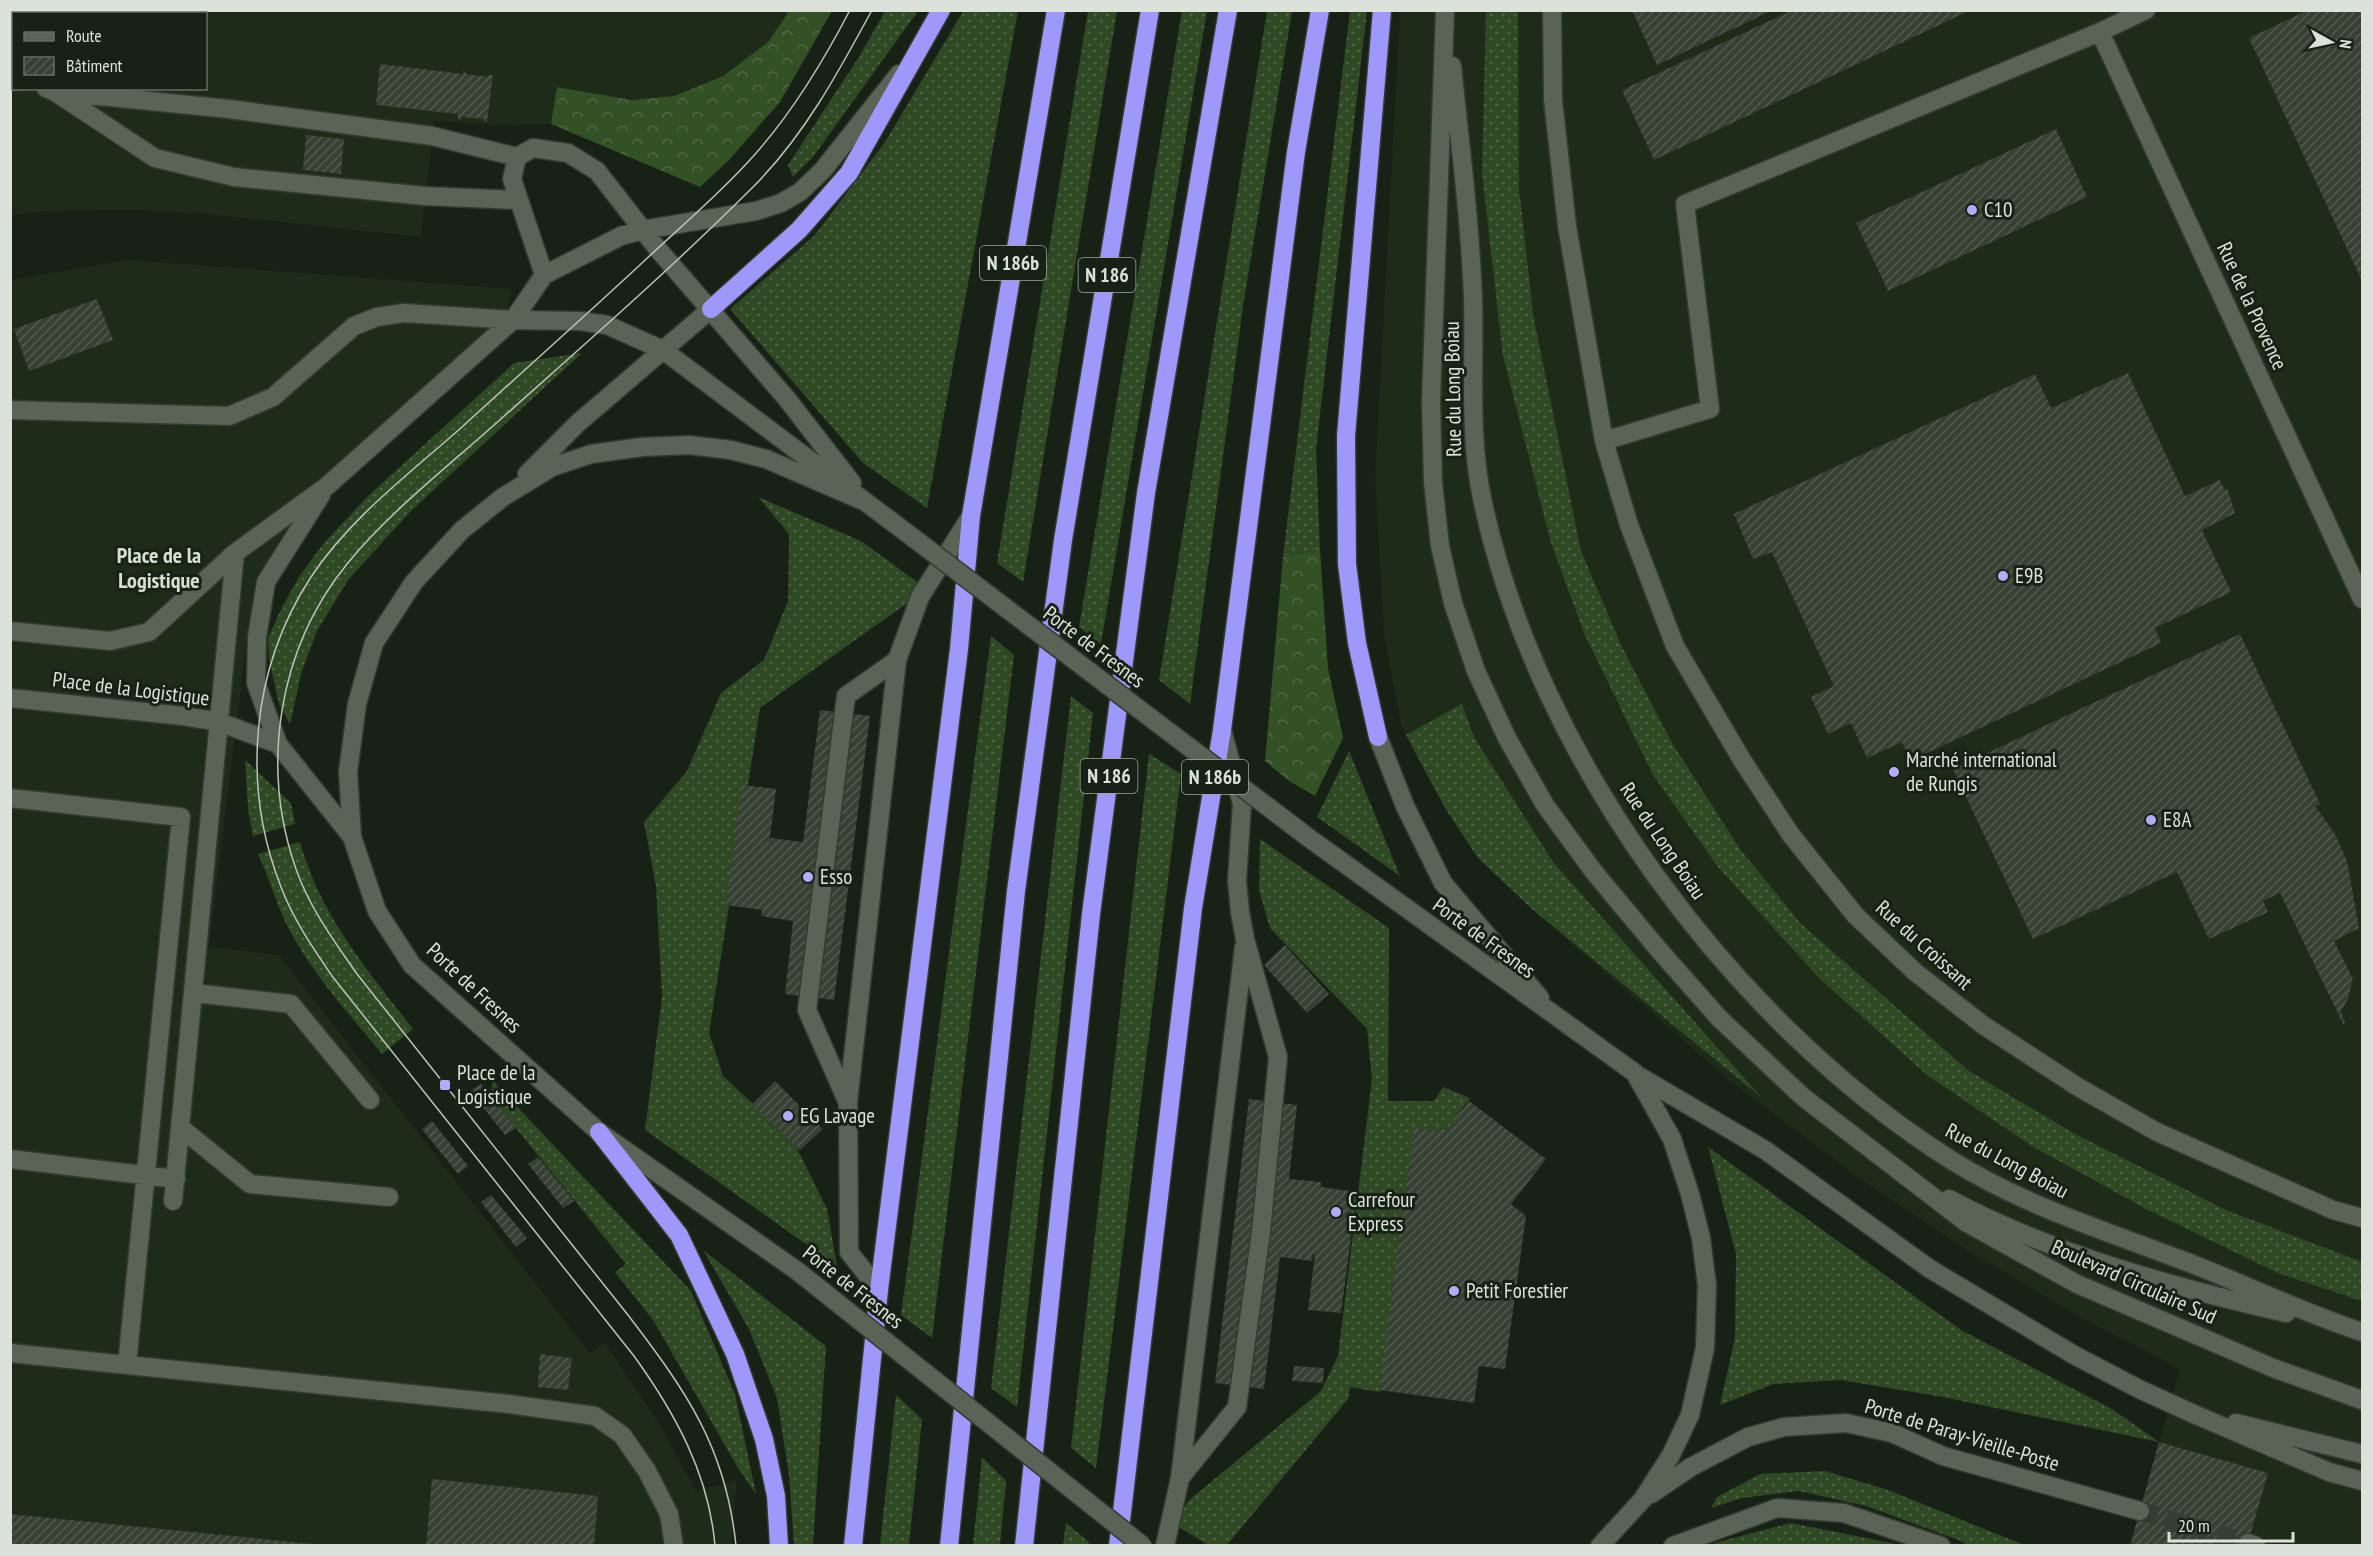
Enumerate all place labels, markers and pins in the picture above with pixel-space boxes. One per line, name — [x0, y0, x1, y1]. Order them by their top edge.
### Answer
place label: C10 — [1984, 196, 2013, 223]
marker: C10 — [1965, 203, 1979, 217]
place label: E9B — [2015, 562, 2043, 589]
marker: E9B — [1996, 569, 2010, 583]
place label: Marché international de Rungis — [1906, 746, 2057, 797]
marker: Marché international de Rungis — [1887, 765, 1901, 779]
place label: E8A — [2163, 806, 2191, 833]
marker: E8A — [2144, 813, 2158, 827]
place label: Esso — [820, 863, 852, 890]
marker: Esso — [801, 870, 815, 884]
place label: Place de la Logistique — [457, 1059, 536, 1110]
marker: Place de la Logistique — [438, 1078, 452, 1092]
place label: EG Lavage — [800, 1102, 875, 1129]
marker: EG Lavage — [781, 1109, 795, 1123]
place label: Carrefour Express — [1348, 1186, 1415, 1237]
marker: Carrefour Express — [1329, 1205, 1343, 1219]
place label: Petit Forestier — [1466, 1277, 1568, 1304]
marker: Petit Forestier — [1447, 1284, 1461, 1298]

